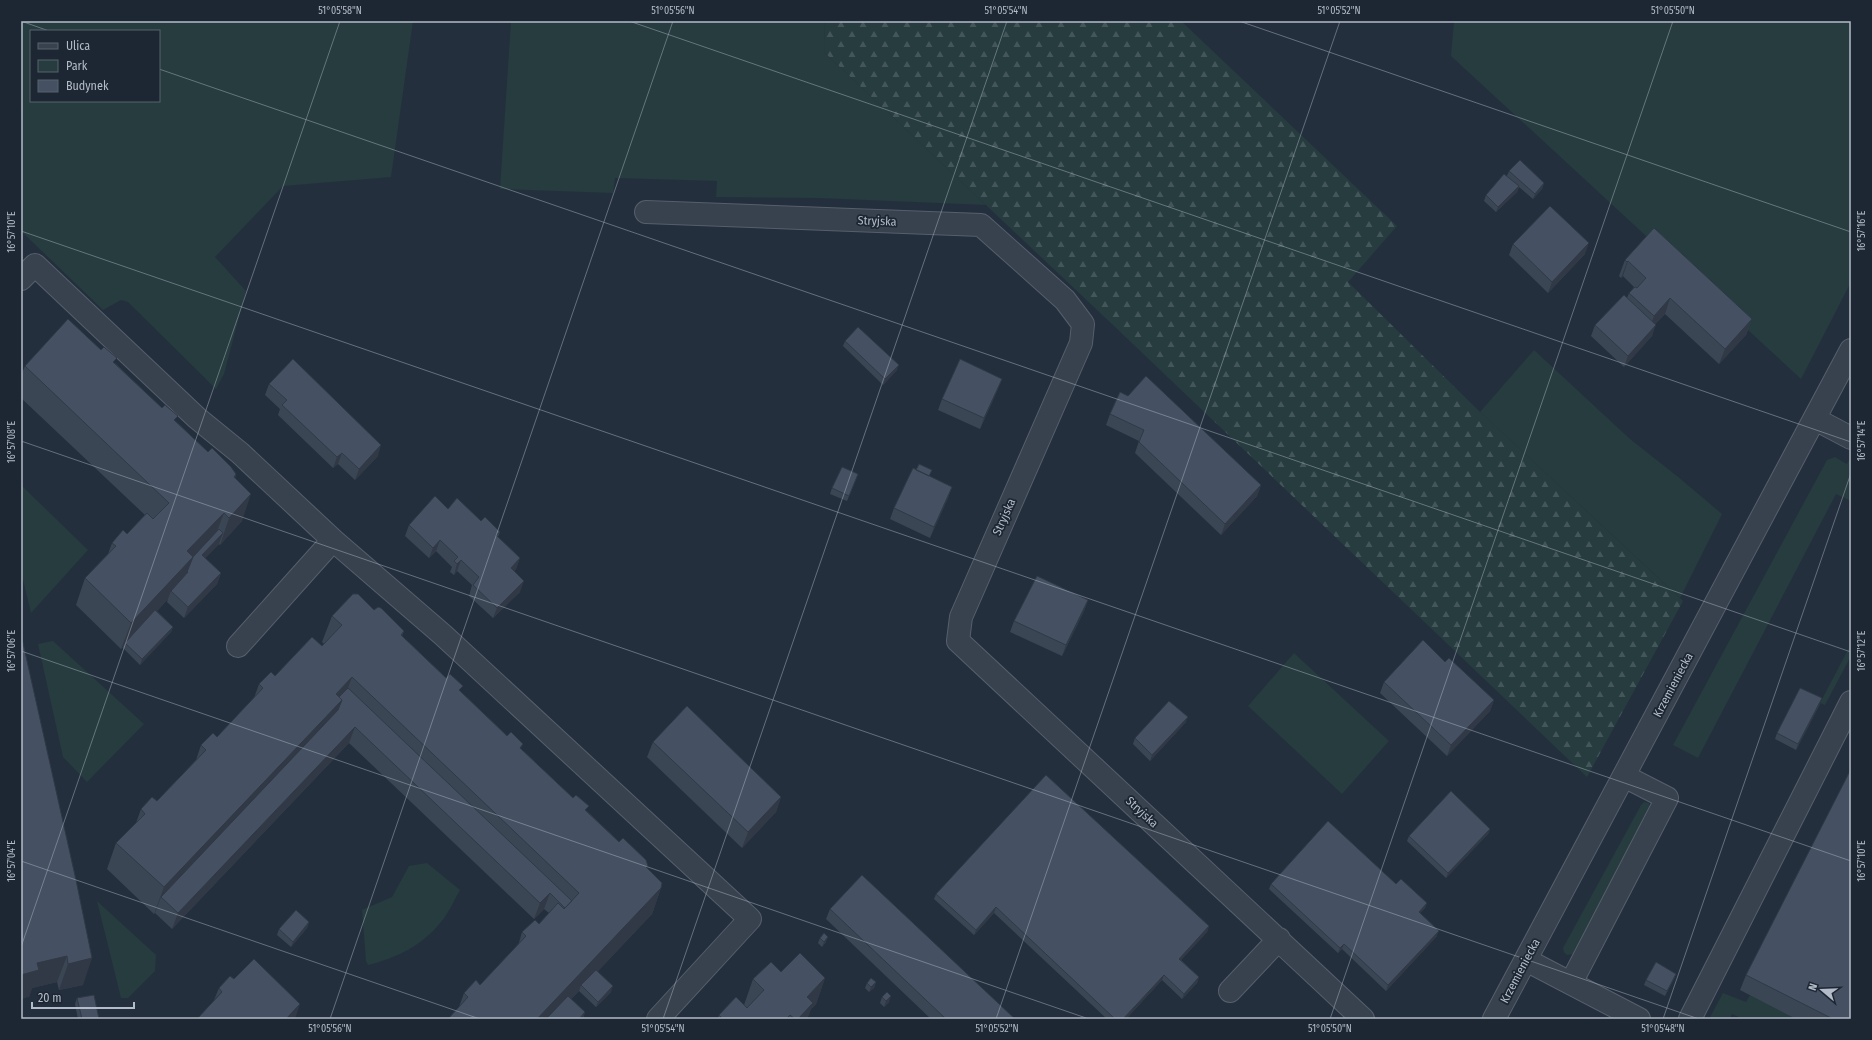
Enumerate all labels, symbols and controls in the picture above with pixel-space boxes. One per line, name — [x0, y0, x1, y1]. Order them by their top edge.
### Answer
text: 51°05'58"N — [318, 5, 362, 17]
text: 51°05'56"N — [651, 5, 695, 17]
text: 51°05'54"N — [985, 5, 1028, 17]
text: 51°05'52"N — [1318, 5, 1360, 17]
text: 51°05'50"N — [1651, 5, 1695, 17]
legend — [30, 30, 160, 102]
text: Ulica — [66, 39, 90, 53]
text: Park — [66, 59, 88, 73]
text: Budynek — [66, 79, 109, 93]
text: 16°57'16"E — [1856, 210, 1868, 252]
text: 16°57'10"E — [6, 211, 18, 253]
street label: Stryjska — [857, 213, 897, 229]
text: 16°57'08"E — [6, 420, 18, 463]
text: 16°57'14"E — [1856, 420, 1868, 461]
street label: Stryjska — [990, 496, 1018, 538]
text: 16°57'06"E — [6, 630, 18, 672]
text: 16°57'12"E — [1856, 630, 1868, 671]
street label: Krzemieniecka — [1650, 650, 1696, 720]
street label: Stryjska — [1123, 794, 1161, 830]
text: 16°57'04"E — [6, 840, 18, 882]
text: 16°57'10"E — [1856, 840, 1868, 882]
street label: Krzemieniecka — [1497, 936, 1543, 1006]
north arrow — [1802, 970, 1842, 1010]
text: N — [1806, 982, 1820, 992]
scale bar — [32, 984, 134, 1010]
text: 20 m — [38, 991, 62, 1005]
text: 51°05'56"N — [308, 1023, 352, 1035]
text: 51°05'54"N — [642, 1023, 685, 1035]
text: 51°05'52"N — [976, 1023, 1018, 1035]
text: 51°05'50"N — [1308, 1023, 1352, 1035]
text: 51°05'48"N — [1641, 1023, 1685, 1035]

